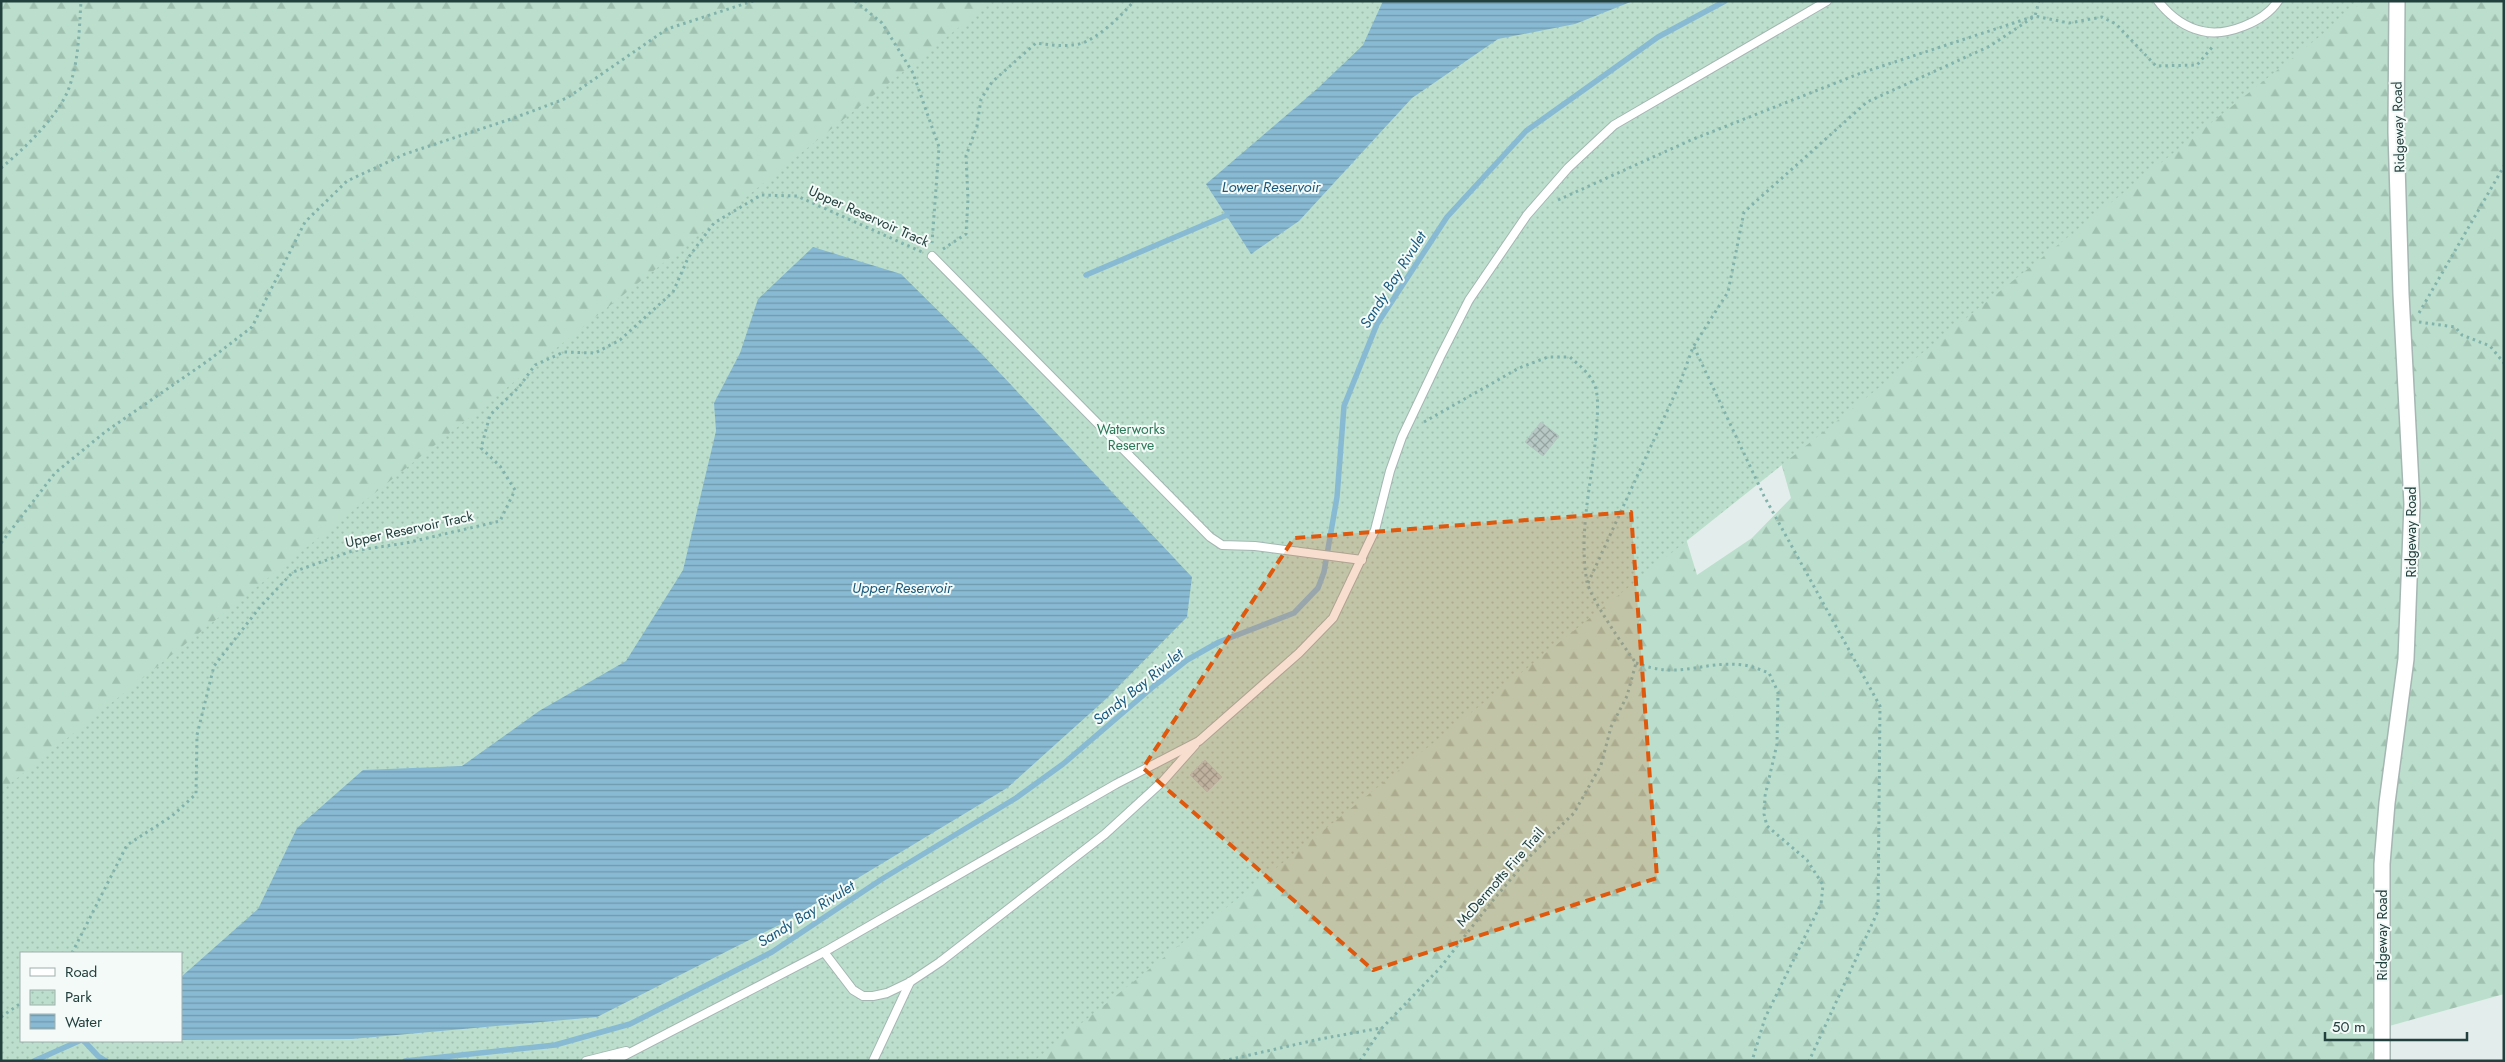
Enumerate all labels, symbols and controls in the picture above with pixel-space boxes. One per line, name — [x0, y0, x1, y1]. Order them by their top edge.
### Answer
street label: Ridgeway Road — [2386, 81, 2410, 173]
water label: Lower Reservoir — [1222, 176, 1321, 198]
street label: Upper Reservoir Track — [806, 180, 933, 252]
water label: Sandy Bay Rivulet — [1354, 226, 1432, 333]
park label: Waterworks Reserve — [1097, 419, 1166, 455]
street label: Ridgeway Road — [2401, 486, 2421, 578]
street label: Upper Reservoir Track — [343, 506, 476, 552]
water label: Upper Reservoir — [852, 577, 953, 599]
water label: Sandy Bay Rivulet — [1088, 643, 1189, 730]
street label: McDermotts Fire Trail — [1451, 823, 1549, 931]
water label: Sandy Bay Rivulet — [753, 875, 860, 953]
street label: Ridgeway Road — [2372, 889, 2392, 981]
legend — [20, 952, 182, 1042]
text: Road — [65, 961, 97, 983]
text: Park — [65, 986, 92, 1008]
scale bar — [2325, 1010, 2468, 1042]
text: Water — [65, 1011, 103, 1033]
text: 50 m — [2332, 1016, 2366, 1038]

